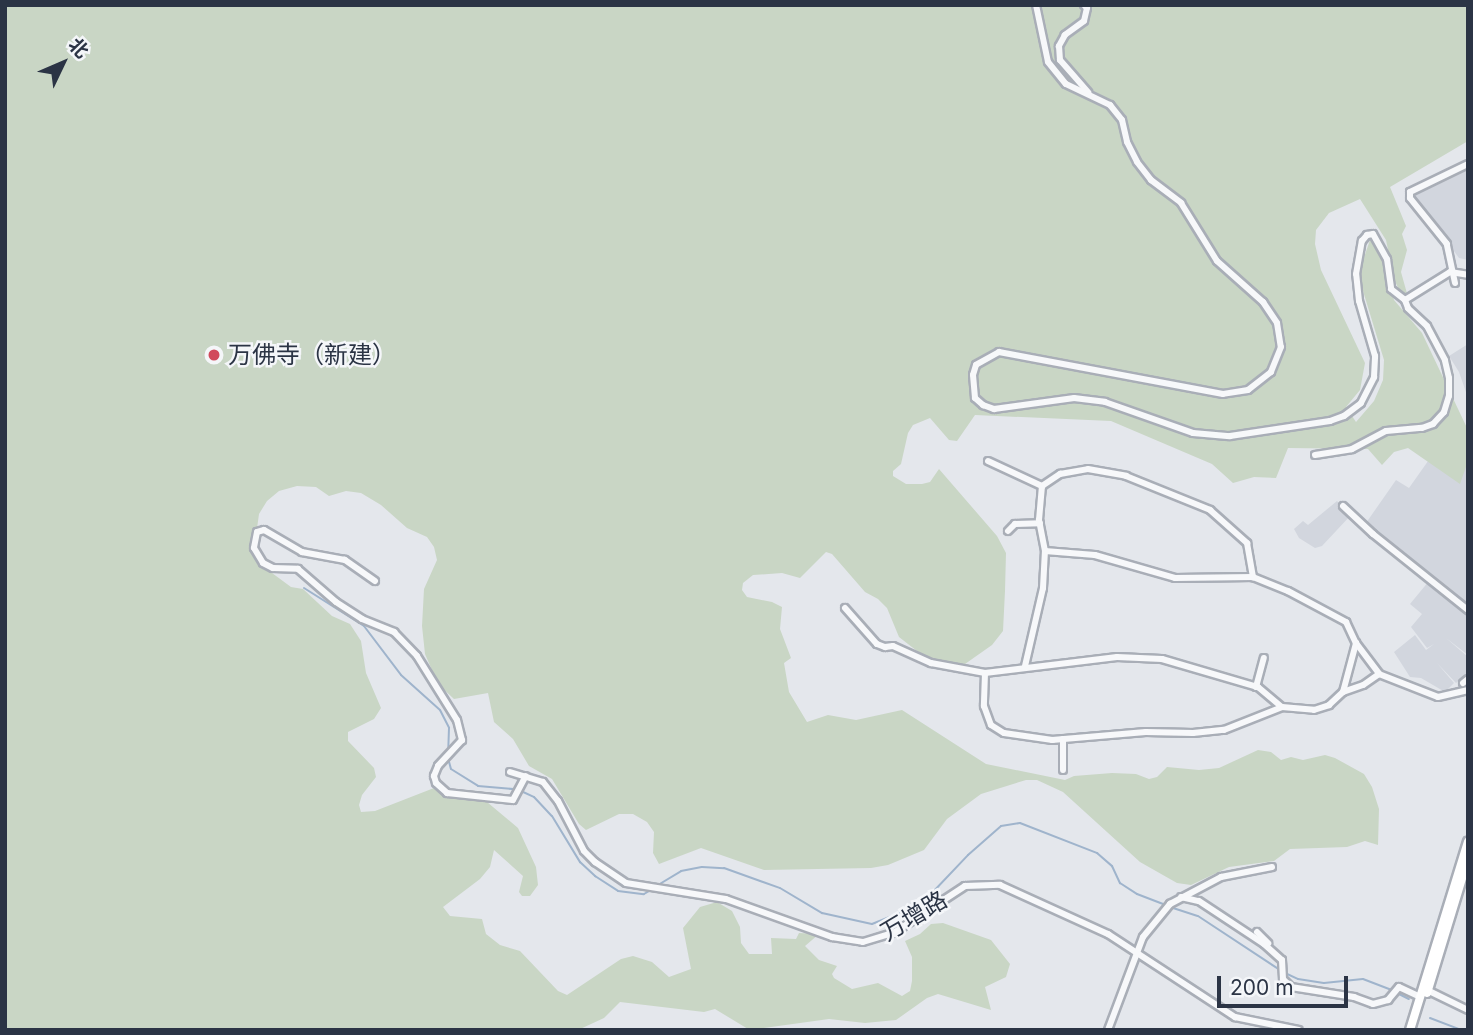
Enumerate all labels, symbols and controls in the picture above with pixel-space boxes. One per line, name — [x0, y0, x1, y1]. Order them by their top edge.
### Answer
north arrow — [28, 28, 98, 98]
text: 北 — [64, 33, 93, 63]
place label: 万佛寺（新建） — [228, 341, 396, 369]
marker: 万佛寺（新建） — [206, 347, 222, 363]
street label: 万增路 — [876, 885, 952, 947]
scale bar — [1221, 962, 1352, 1006]
text: 200 m — [1230, 975, 1294, 1000]

